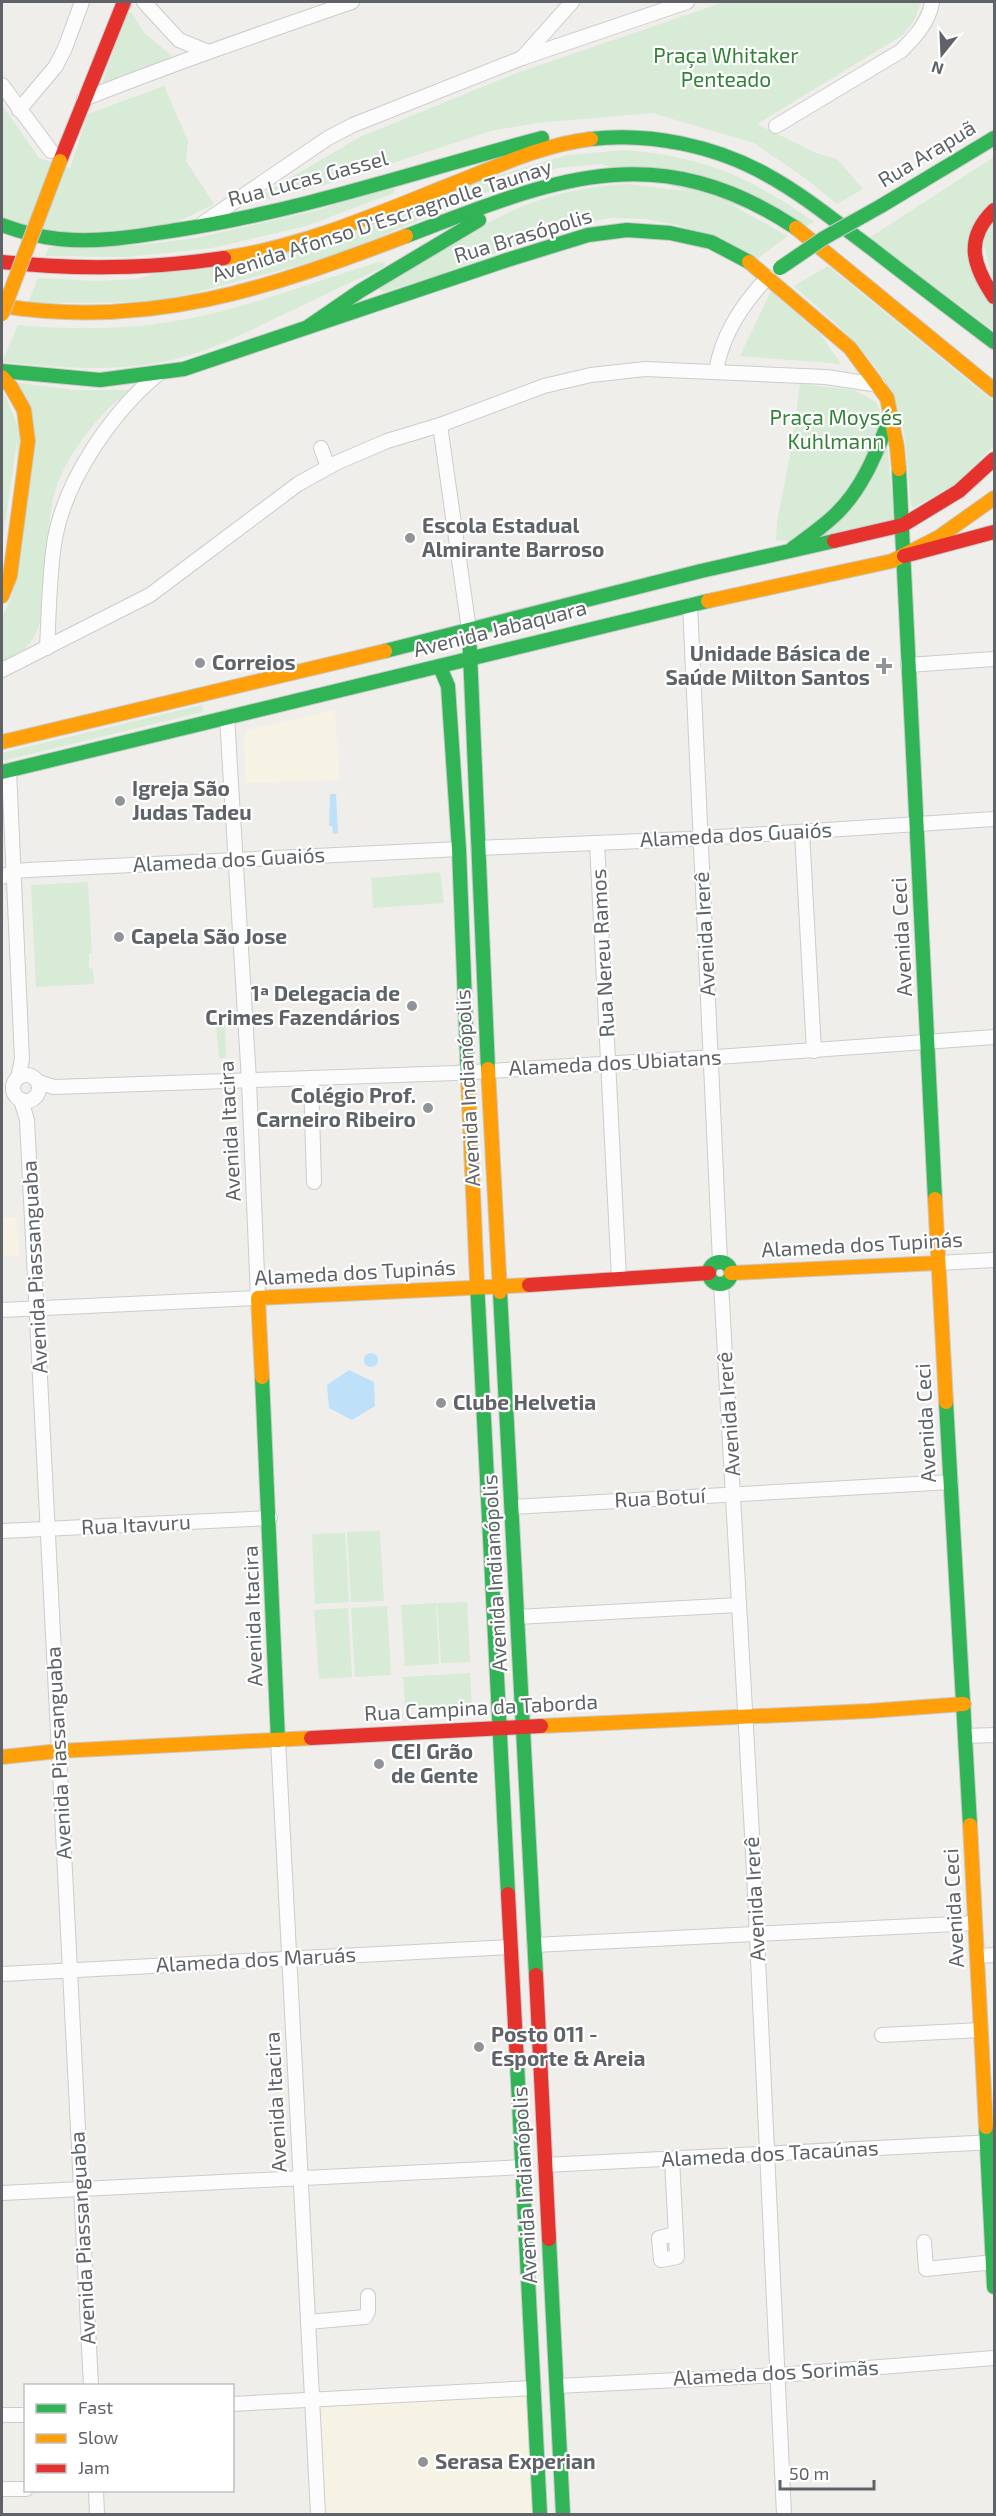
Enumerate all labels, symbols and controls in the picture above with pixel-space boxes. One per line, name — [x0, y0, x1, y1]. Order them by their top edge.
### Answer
north arrow — [912, 24, 972, 84]
park label: Praça Whitaker Penteado — [653, 42, 799, 91]
text: N — [929, 58, 946, 80]
street label: Rua Arapuã — [873, 114, 980, 192]
street label: Rua Lucas Gassel — [225, 144, 391, 211]
street label: Avenida Afonso D'Escragnolle Taunay — [209, 153, 554, 286]
street label: Rua Brasópolis — [451, 202, 595, 267]
park label: Praça Moysés Kuhlmann — [770, 404, 902, 453]
place label: Escola Estadual Almirante Barroso — [422, 512, 604, 561]
marker: Escola Estadual Almirante Barroso — [403, 531, 417, 545]
street label: Avenida Jabaquara — [410, 594, 589, 661]
place label: Unidade Básica de Saúde Milton Santos — [666, 640, 870, 689]
place label: Correios — [212, 649, 296, 674]
marker: Correios — [193, 656, 207, 670]
marker: Unidade Básica de Saúde Milton Santos — [875, 657, 893, 675]
place label: Igreja São Judas Tadeu — [132, 775, 252, 824]
marker: Igreja São Judas Tadeu — [113, 794, 127, 808]
street label: Alameda dos Guaiós — [639, 816, 833, 851]
street label: Alameda dos Guaiós — [132, 841, 326, 876]
street label: Rua Nereu Ramos — [585, 868, 618, 1038]
street label: Avenida Irerê — [688, 871, 719, 997]
street label: Avenida Ceci — [885, 877, 916, 997]
place label: Capela São Jose — [131, 923, 287, 948]
marker: Capela São Jose — [112, 930, 126, 944]
place label: 1ª Delegacia de Crimes Fazendários — [205, 980, 400, 1029]
street label: Avenida Indianópolis — [449, 989, 484, 1187]
marker: 1ª Delegacia de Crimes Fazendários — [405, 999, 419, 1013]
street label: Alameda dos Ubiatans — [508, 1043, 722, 1080]
street label: Avenida Itacira — [212, 1060, 245, 1202]
place label: Colégio Prof. Carneiro Ribeiro — [256, 1082, 416, 1131]
marker: Colégio Prof. Carneiro Ribeiro — [421, 1101, 435, 1115]
street label: Avenida Piassanguaba — [15, 1160, 52, 1374]
street label: Alameda dos Tupinás — [761, 1226, 963, 1261]
street label: Alameda dos Tupinás — [254, 1254, 456, 1289]
street label: Avenida Irerê — [711, 1351, 744, 1477]
street label: Avenida Ceci — [909, 1363, 940, 1483]
place label: Clube Helvetia — [453, 1389, 596, 1414]
marker: Clube Helvetia — [434, 1396, 448, 1410]
street label: Avenida Indianópolis — [476, 1474, 511, 1672]
street label: Rua Botuí — [614, 1482, 707, 1511]
street label: Rua Itavuru — [80, 1508, 191, 1539]
street label: Avenida Itacira — [237, 1545, 266, 1687]
street label: Avenida Piassanguaba — [39, 1646, 76, 1860]
street label: Rua Campina da Taborda — [363, 1688, 598, 1725]
place label: CEI Grão de Gente — [391, 1738, 479, 1787]
marker: CEI Grão de Gente — [372, 1757, 386, 1771]
street label: Avenida Irerê — [738, 1836, 769, 1962]
street label: Avenida Ceci — [937, 1848, 968, 1968]
street label: Alameda dos Maruás — [155, 1941, 357, 1976]
place label: Posto 011 - Esporte & Areia — [491, 2021, 645, 2070]
street label: Avenida Itacira — [258, 2031, 291, 2173]
marker: Posto 011 - Esporte & Areia — [472, 2040, 486, 2054]
street label: Avenida Indianópolis — [506, 2086, 541, 2284]
street label: Avenida Piassanguaba — [63, 2131, 100, 2345]
street label: Alameda dos Tacaúnas — [661, 2134, 879, 2171]
street label: Alameda dos Sorimãs — [672, 2354, 879, 2389]
legend — [24, 2384, 234, 2492]
text: Fast — [78, 2396, 113, 2418]
text: Slow — [78, 2426, 119, 2448]
place label: Serasa Experian — [435, 2448, 596, 2473]
scale bar — [780, 2453, 874, 2491]
marker: Serasa Experian — [416, 2455, 430, 2469]
text: Jam — [78, 2456, 110, 2478]
text: 50 m — [789, 2462, 829, 2484]

